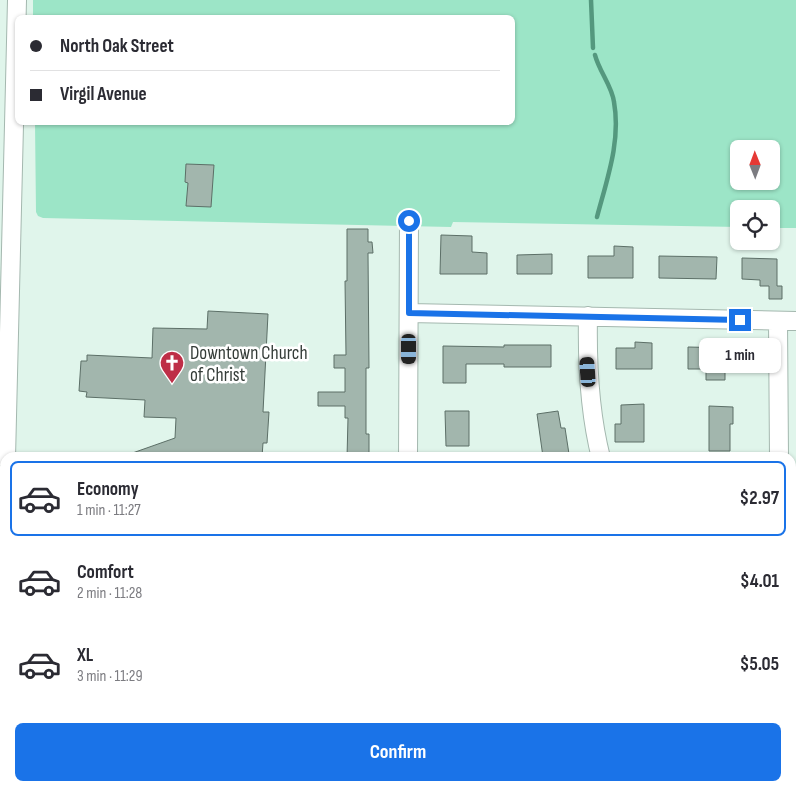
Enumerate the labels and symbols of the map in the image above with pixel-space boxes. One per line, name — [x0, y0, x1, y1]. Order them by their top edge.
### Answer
north arrow — [730, 140, 780, 190]
route start — [398, 210, 420, 232]
route end — [729, 309, 751, 331]
car — [401, 334, 416, 364]
callout: 1 min — [699, 338, 781, 372]
place label: Downtown Church of Christ — [190, 342, 308, 387]
church icon: Downtown Church of Christ — [159, 350, 185, 384]
car — [579, 357, 596, 387]

